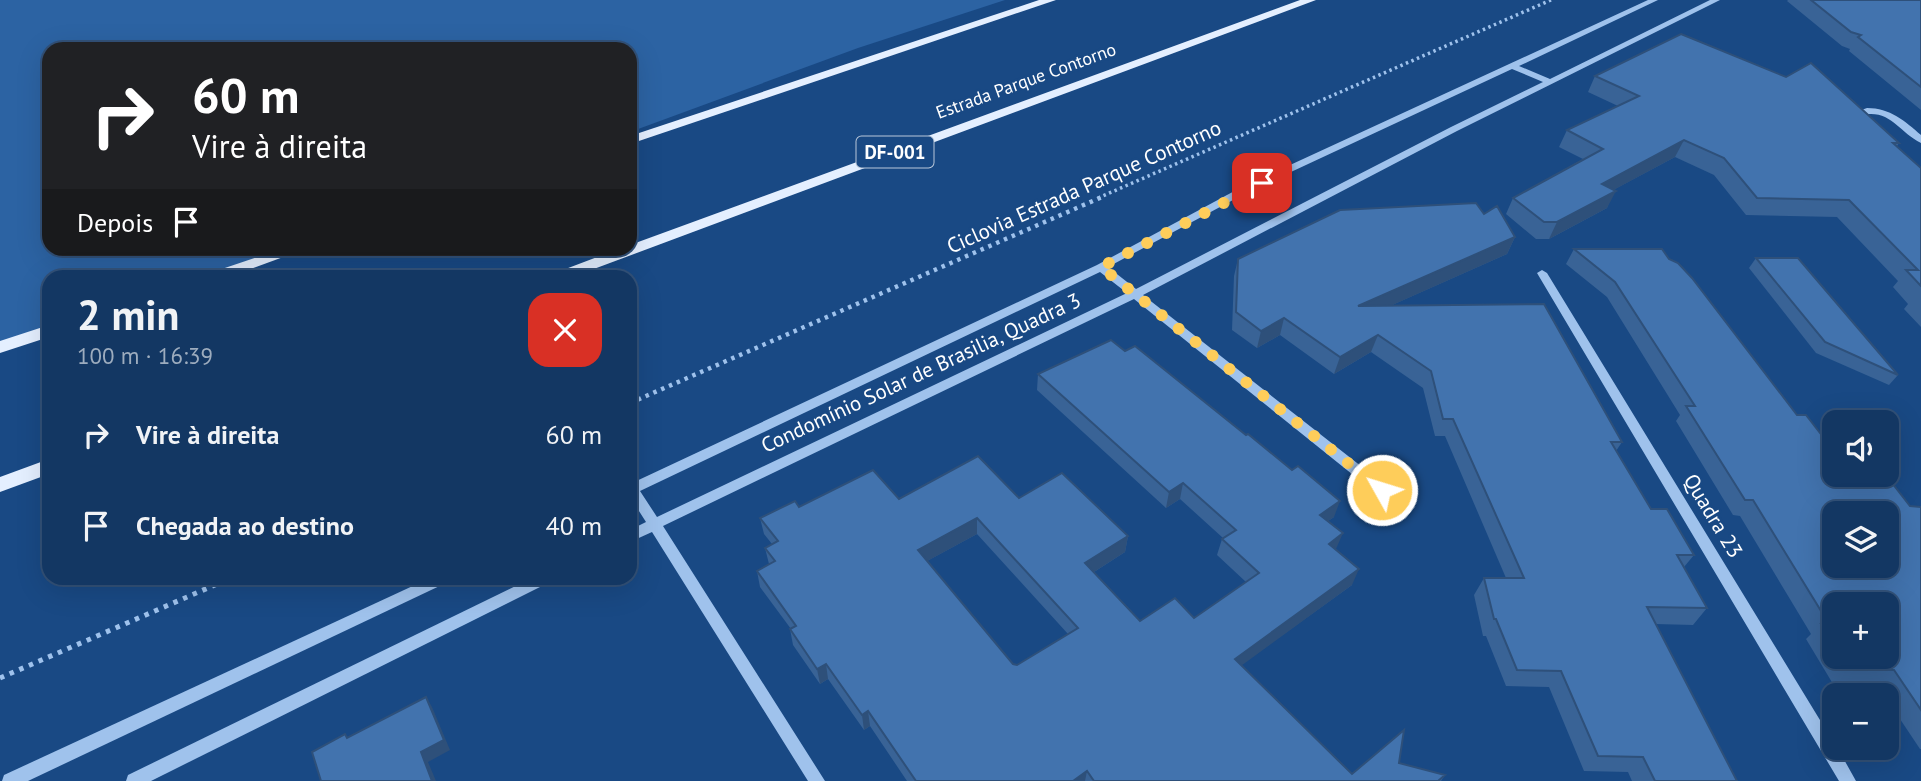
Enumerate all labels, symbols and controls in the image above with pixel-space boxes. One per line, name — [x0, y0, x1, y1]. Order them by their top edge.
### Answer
street label: Estrada Parque Contorno — [933, 37, 1119, 124]
text: 60 m — [192, 63, 299, 127]
icon: right — [77, 70, 168, 161]
street label: Ciclovia Estrada Parque Contorno — [942, 114, 1225, 259]
text: Vire à direita — [192, 125, 367, 167]
road number: DF-001 — [856, 136, 934, 168]
pin — [1232, 153, 1292, 213]
icon: arrive — [1243, 164, 1281, 202]
icon: arrive — [167, 203, 205, 241]
text: Depois — [77, 206, 153, 239]
street label: Condomínio Solar de Brasilia, Quadra 3 — [757, 286, 1085, 459]
text: 2 min — [77, 287, 179, 342]
button: close — [528, 293, 602, 367]
text: 100 m · 16:39 — [77, 341, 213, 370]
map controls — [1822, 410, 1899, 760]
button: sound — [1822, 410, 1899, 487]
icon: right — [77, 416, 115, 454]
text: Vire à direita — [136, 418, 279, 451]
text: 60 m — [546, 418, 602, 451]
position arrow — [1345, 453, 1419, 527]
street label: Quadra 23 — [1678, 469, 1749, 563]
button: layers — [1822, 501, 1899, 578]
icon: arrive — [77, 507, 115, 545]
text: Chegada ao destino — [136, 509, 354, 542]
text: 40 m — [546, 509, 602, 542]
button: + — [1822, 592, 1899, 669]
button: − — [1822, 683, 1899, 760]

